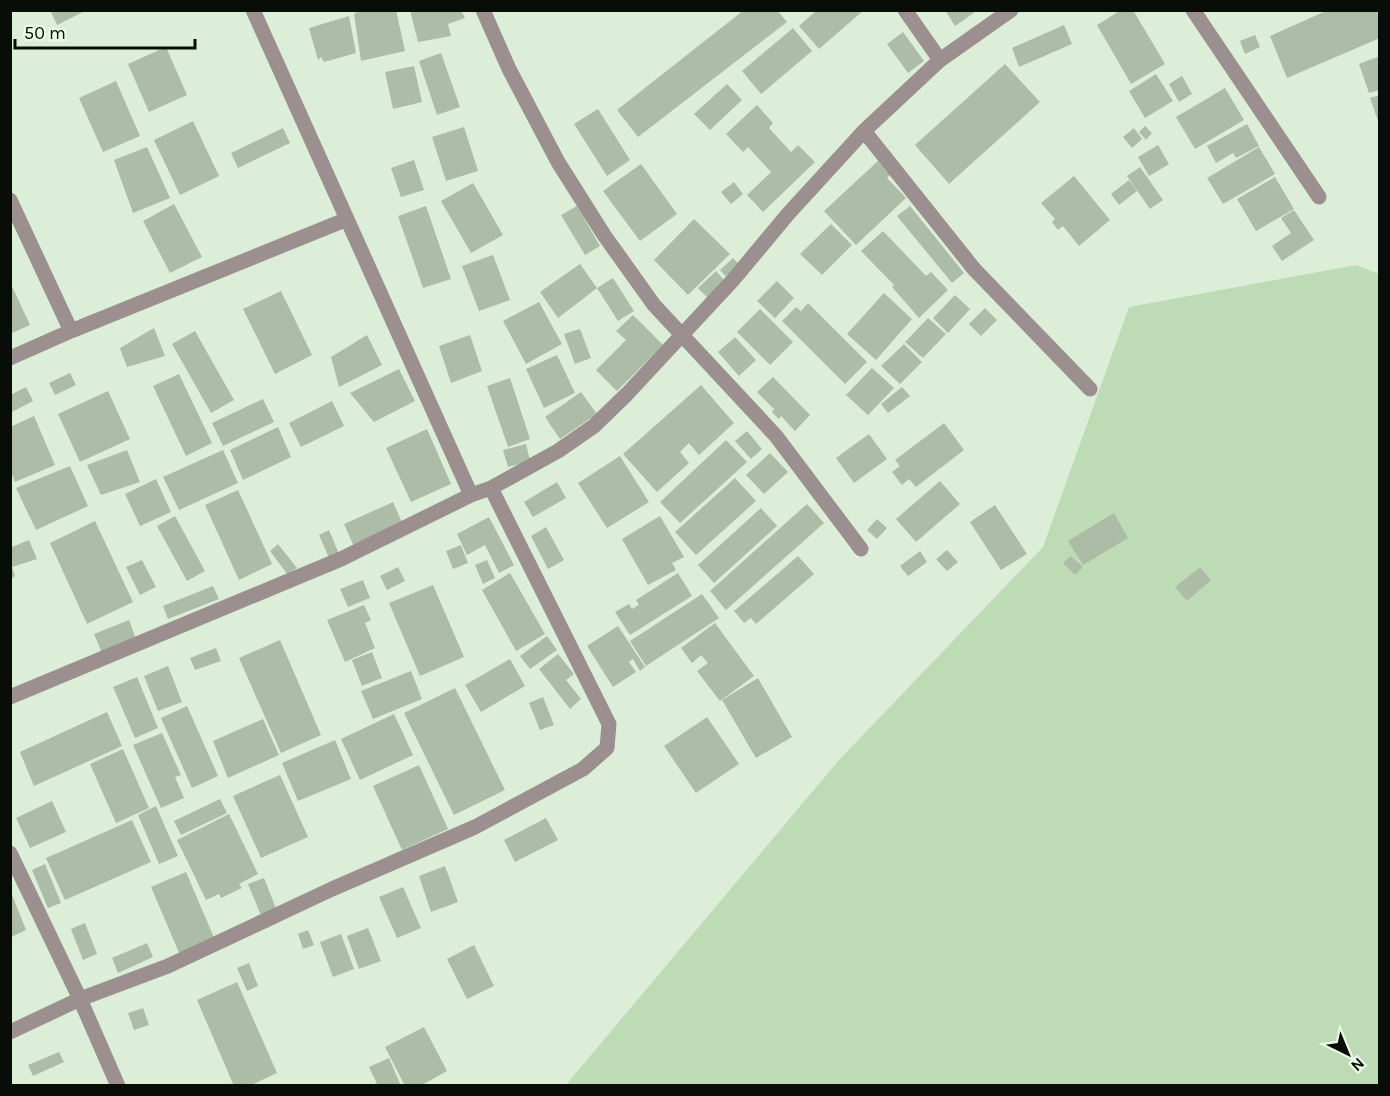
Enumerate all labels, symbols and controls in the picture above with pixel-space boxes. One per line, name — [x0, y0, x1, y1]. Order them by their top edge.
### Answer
scale bar — [15, 12, 195, 50]
text: 50 m — [24, 22, 66, 44]
north arrow — [1318, 1024, 1378, 1084]
text: N — [1347, 1054, 1369, 1075]

